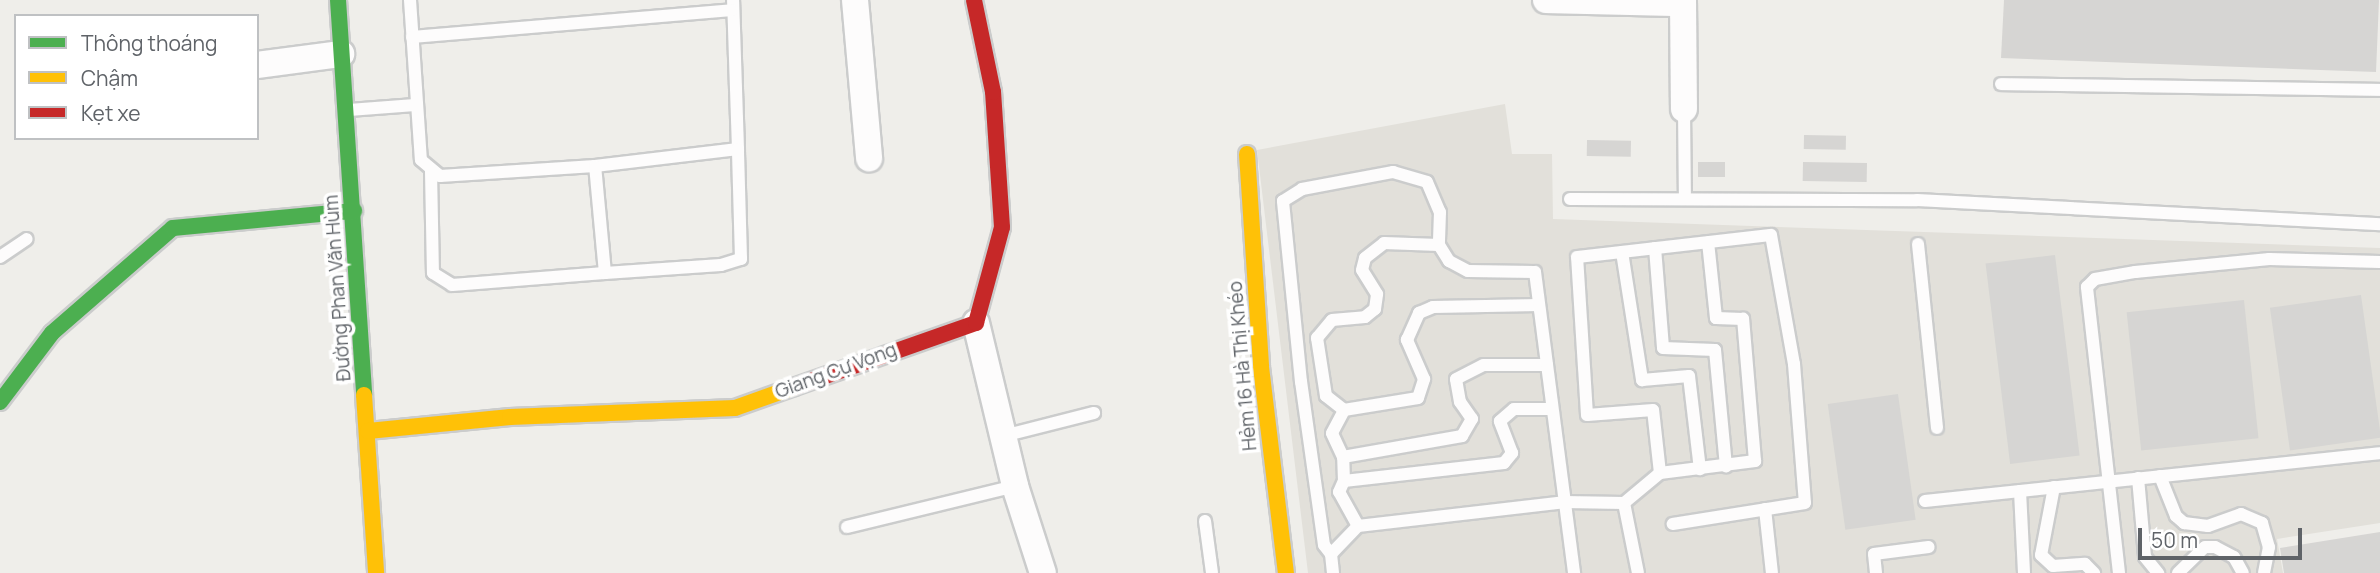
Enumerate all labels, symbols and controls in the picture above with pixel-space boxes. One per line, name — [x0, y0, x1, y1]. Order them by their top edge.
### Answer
legend — [14, 14, 259, 140]
text: Thông thoáng — [81, 29, 217, 57]
text: Chậm — [81, 64, 138, 92]
text: Kẹt xe — [81, 99, 140, 127]
street label: Đường Phan Văn Hùm — [320, 194, 356, 382]
street label: Hẻm 16 Hà Thị Khéo — [1224, 280, 1262, 452]
street label: Giang Cự Vọng — [772, 338, 900, 404]
scale bar — [2142, 514, 2306, 558]
text: 50 m — [2151, 526, 2198, 554]

